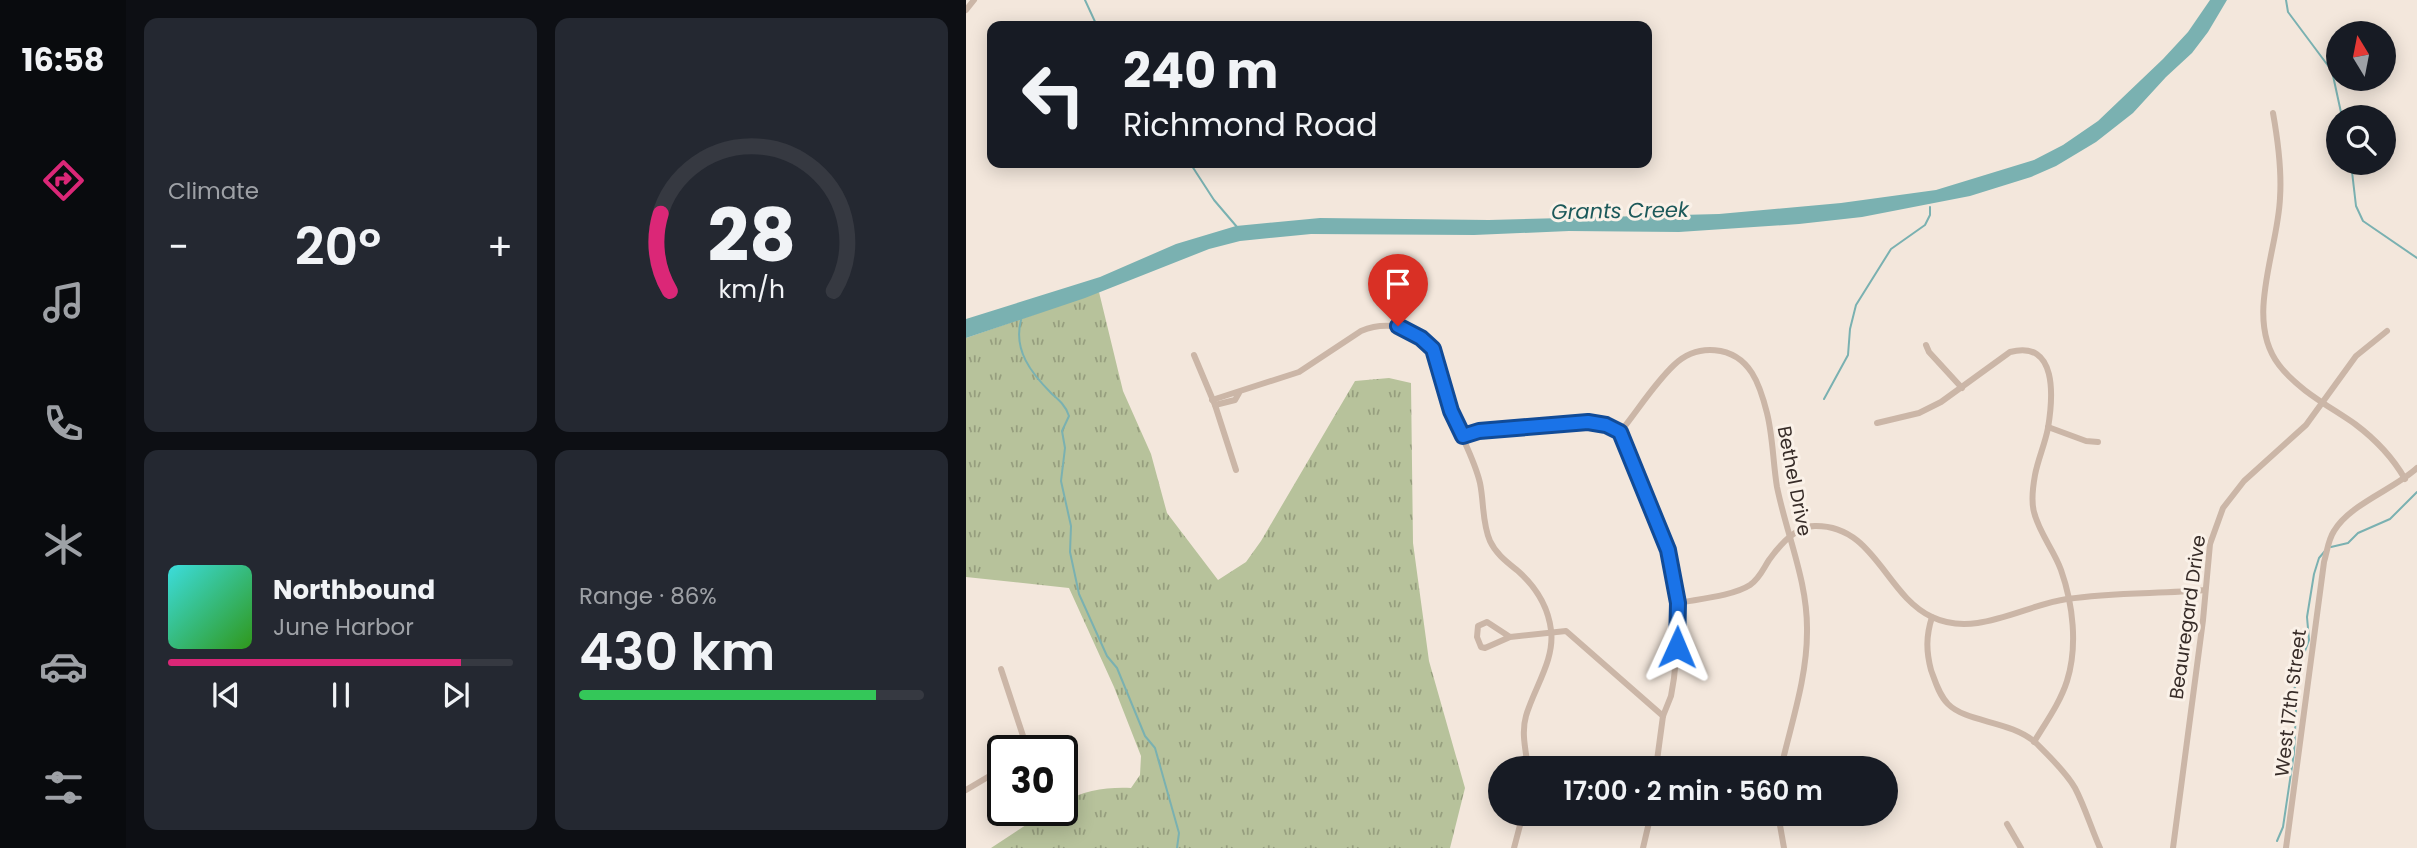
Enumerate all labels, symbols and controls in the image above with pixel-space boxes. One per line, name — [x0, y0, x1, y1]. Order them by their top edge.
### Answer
north arrow — [2326, 21, 2396, 91]
map controls — [2326, 21, 2396, 175]
text: 16:58 — [21, 37, 105, 82]
text: 240 m — [1123, 37, 1278, 105]
icon: left — [1008, 49, 1099, 140]
text: Richmond Road — [1123, 102, 1378, 147]
button: search — [2326, 105, 2396, 175]
icon: directions — [39, 156, 88, 205]
text: Climate — [168, 175, 259, 207]
text: 28 — [707, 185, 796, 286]
water label: Grants Creek — [1551, 195, 1690, 226]
text: 20° — [295, 210, 381, 283]
text: − — [168, 220, 189, 273]
text: + — [487, 220, 513, 273]
pin — [1368, 254, 1428, 326]
icon: arrive — [1379, 265, 1417, 303]
text: km/h — [718, 272, 785, 307]
icon: music — [39, 278, 88, 327]
icon: phone — [39, 399, 88, 448]
street label: Bethel Drive — [1771, 424, 1818, 538]
icon: climate — [39, 520, 88, 569]
street label: Beauregard Drive — [2163, 533, 2212, 701]
text: Northbound — [273, 572, 435, 608]
text: Range · 86% — [579, 580, 717, 612]
position arrow — [1640, 610, 1714, 684]
text: June Harbor — [273, 611, 414, 643]
text: 430 km — [579, 615, 775, 688]
street label: West 17th Street — [2268, 628, 2313, 778]
icon: car — [39, 642, 88, 691]
icon: previous — [207, 676, 245, 714]
icon: pause — [322, 676, 360, 714]
icon: next — [437, 676, 475, 714]
speed limit sign: 30 — [987, 735, 1078, 826]
icon: filters — [39, 763, 88, 812]
text: 17:00 · 2 min · 560 m — [1563, 773, 1823, 809]

